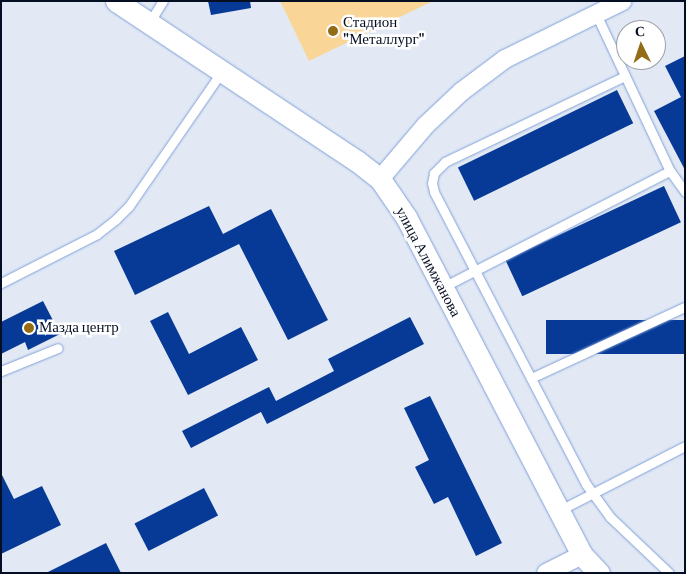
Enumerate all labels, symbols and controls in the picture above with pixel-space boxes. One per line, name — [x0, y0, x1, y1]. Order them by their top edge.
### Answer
place label: Стадион "Металлург" — [343, 13, 425, 48]
north arrow — [616, 20, 666, 70]
text: С — [634, 23, 646, 39]
marker: Стадион "Металлург" — [327, 25, 339, 37]
street label: улица Алимжанова — [391, 204, 465, 320]
place label: Мазда центр — [39, 319, 119, 337]
marker: Мазда центр — [23, 322, 35, 334]

